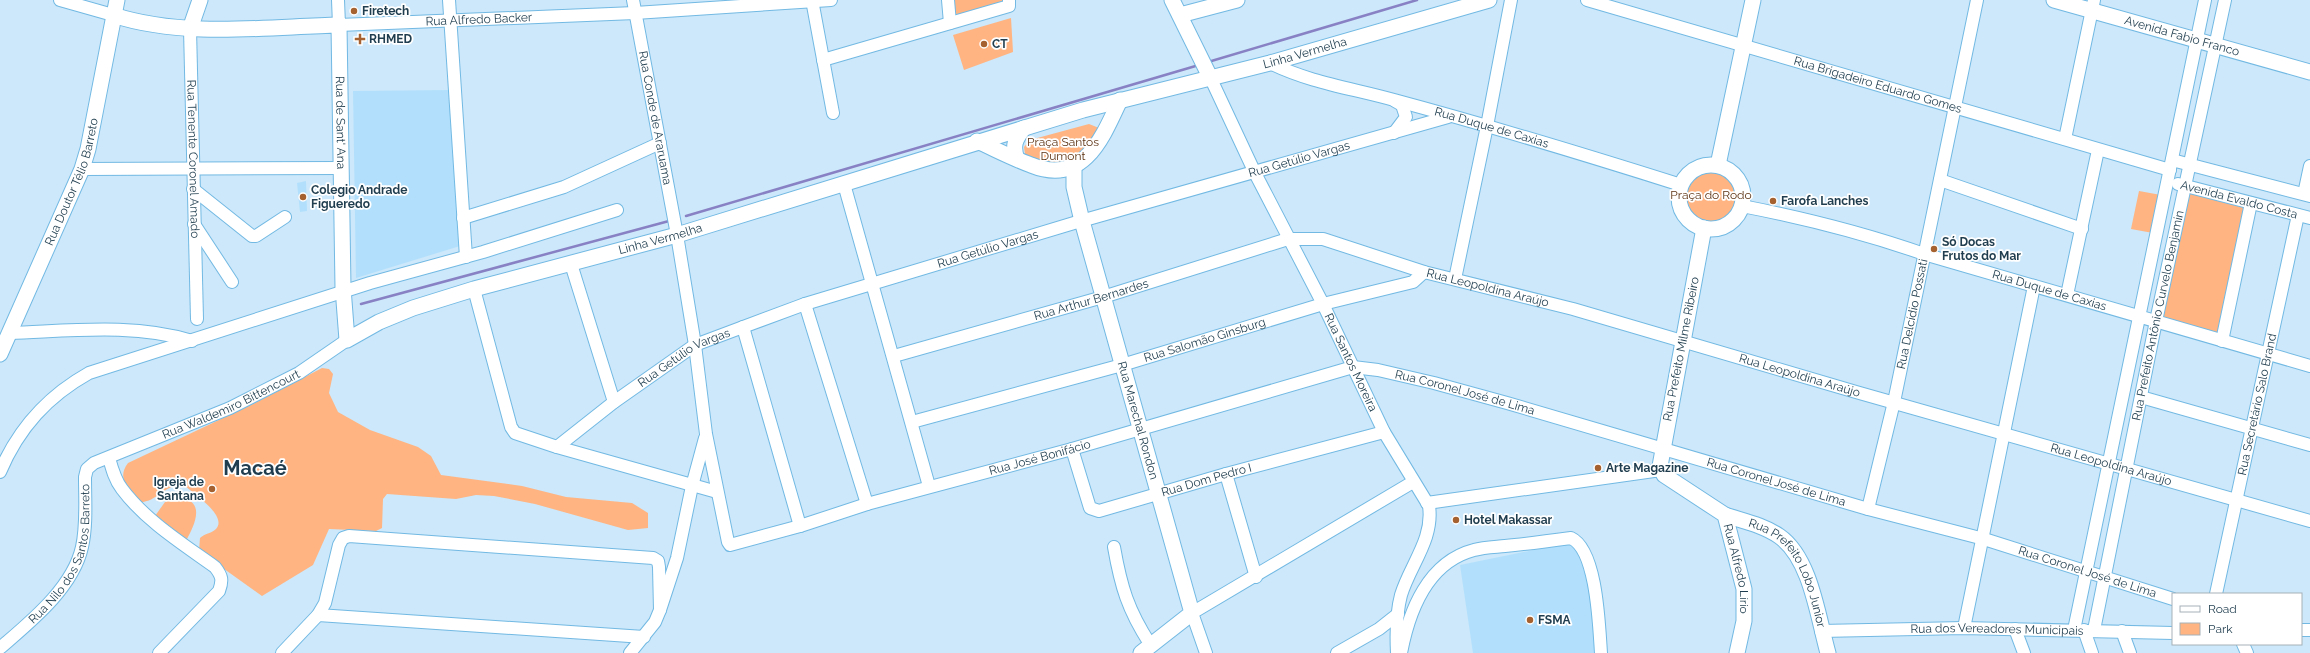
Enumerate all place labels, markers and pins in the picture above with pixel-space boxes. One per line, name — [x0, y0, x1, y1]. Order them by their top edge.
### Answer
place label: Firetech — [362, 4, 409, 18]
marker: Firetech — [349, 6, 359, 16]
place label: RHMED — [369, 32, 413, 46]
marker: RHMED — [354, 33, 366, 45]
place label: CT — [992, 37, 1008, 51]
marker: CT — [979, 39, 989, 49]
place label: Colegio Andrade Figueredo — [311, 183, 407, 211]
marker: Colegio Andrade Figueredo — [298, 192, 308, 202]
place label: Farofa Lanches — [1781, 194, 1869, 208]
marker: Farofa Lanches — [1768, 196, 1778, 206]
place label: Só Docas Frutos do Mar — [1942, 235, 2021, 263]
marker: Só Docas Frutos do Mar — [1929, 244, 1939, 254]
place label: Arte Magazine — [1606, 461, 1688, 475]
marker: Arte Magazine — [1593, 463, 1603, 473]
place label: Igreja de Santana — [153, 475, 204, 503]
marker: Igreja de Santana — [207, 484, 217, 494]
place label: Hotel Makassar — [1464, 513, 1553, 527]
marker: Hotel Makassar — [1451, 515, 1461, 525]
place label: FSMA — [1538, 613, 1572, 627]
marker: FSMA — [1525, 615, 1535, 625]

